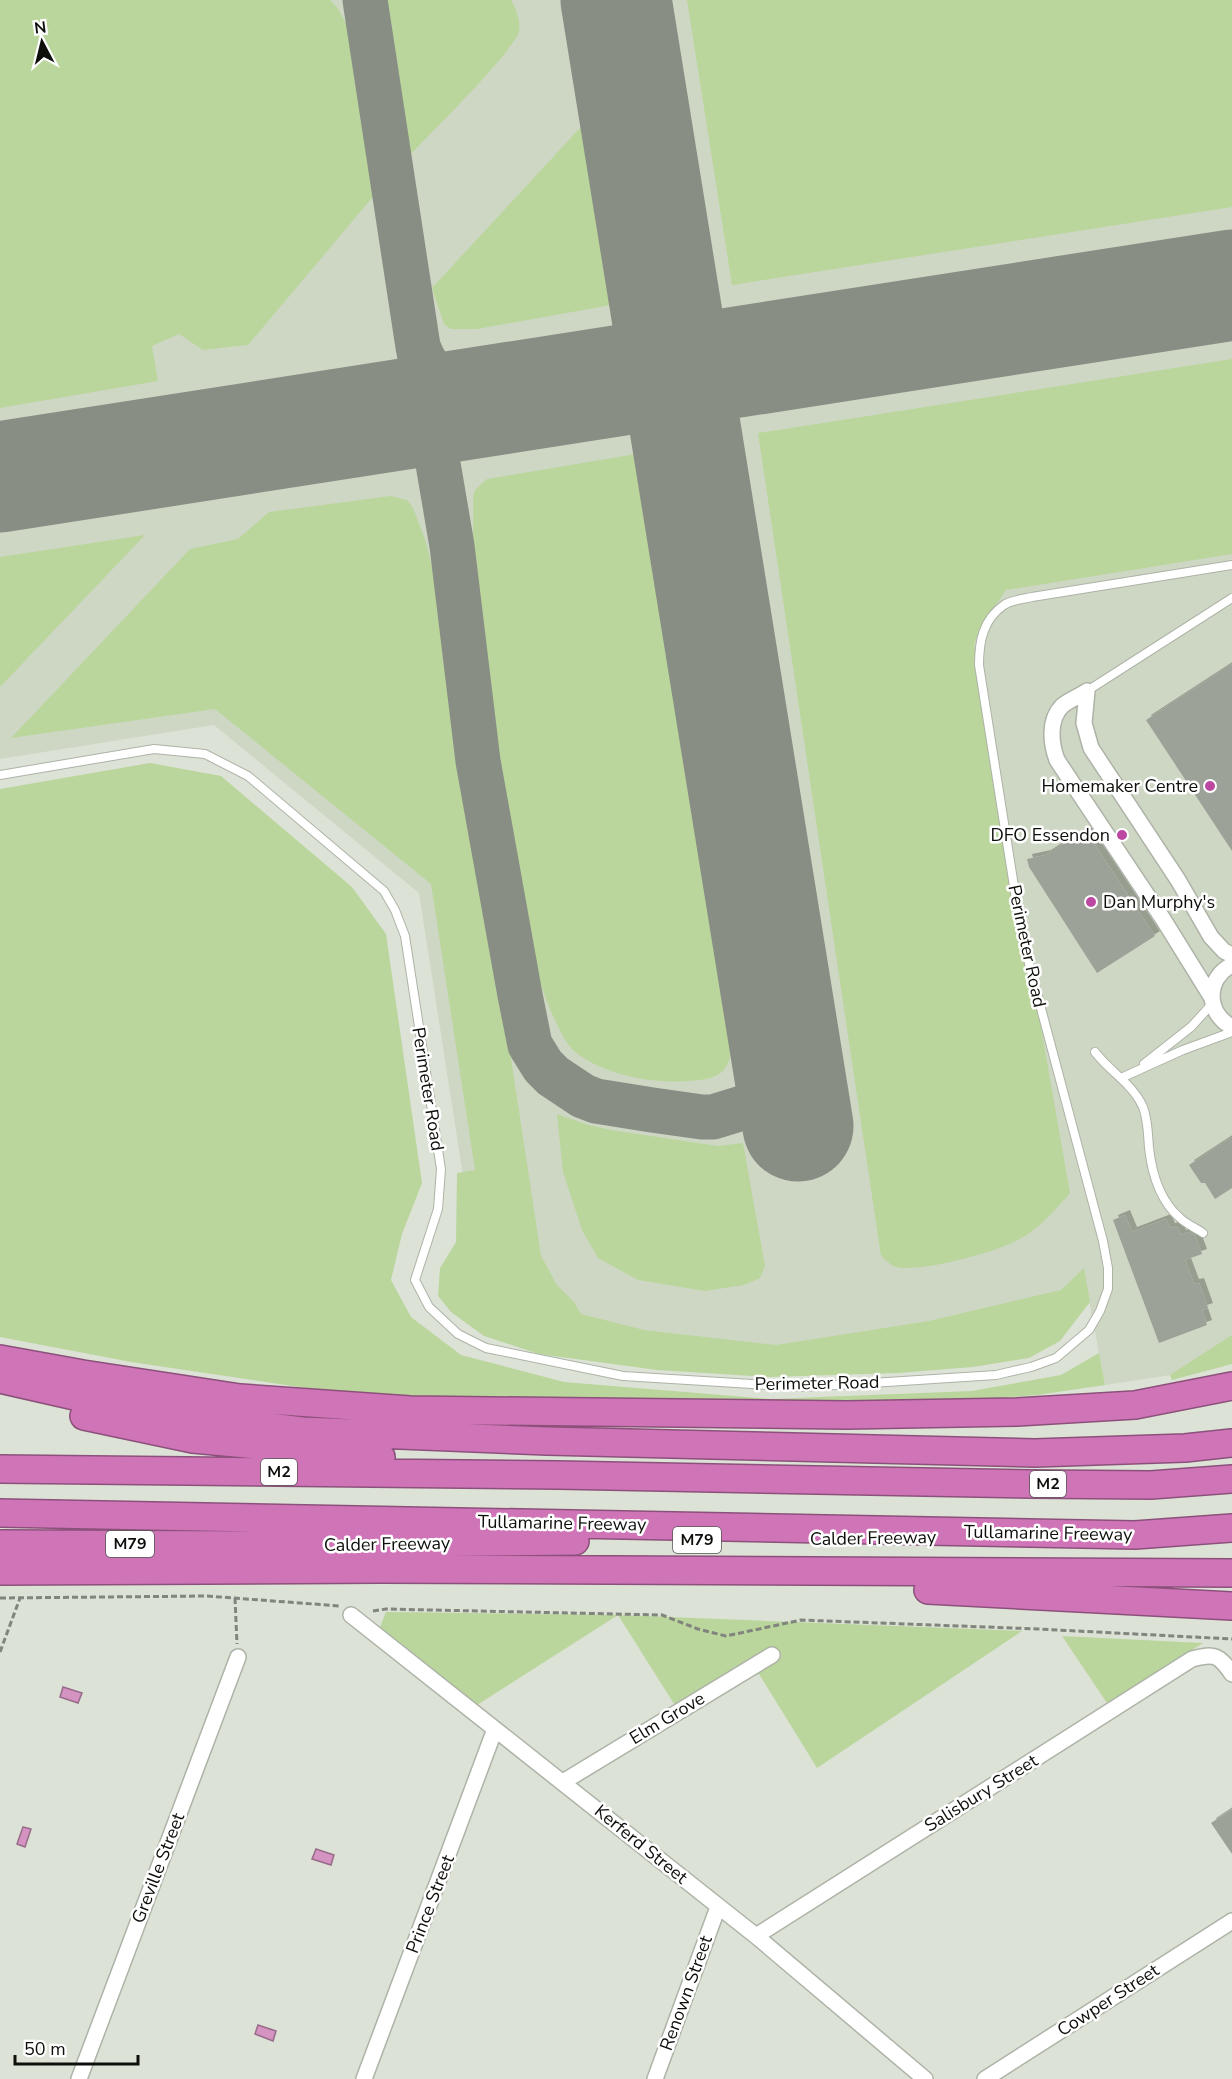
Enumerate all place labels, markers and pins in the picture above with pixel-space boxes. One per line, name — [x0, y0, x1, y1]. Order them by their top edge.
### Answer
place label: Homemaker Centre — [1041, 774, 1198, 798]
marker: Homemaker Centre — [1203, 779, 1217, 793]
place label: DFO Essendon — [990, 823, 1110, 847]
marker: DFO Essendon — [1115, 828, 1129, 842]
place label: Dan Murphy's — [1103, 890, 1215, 914]
marker: Dan Murphy's — [1084, 895, 1098, 909]

